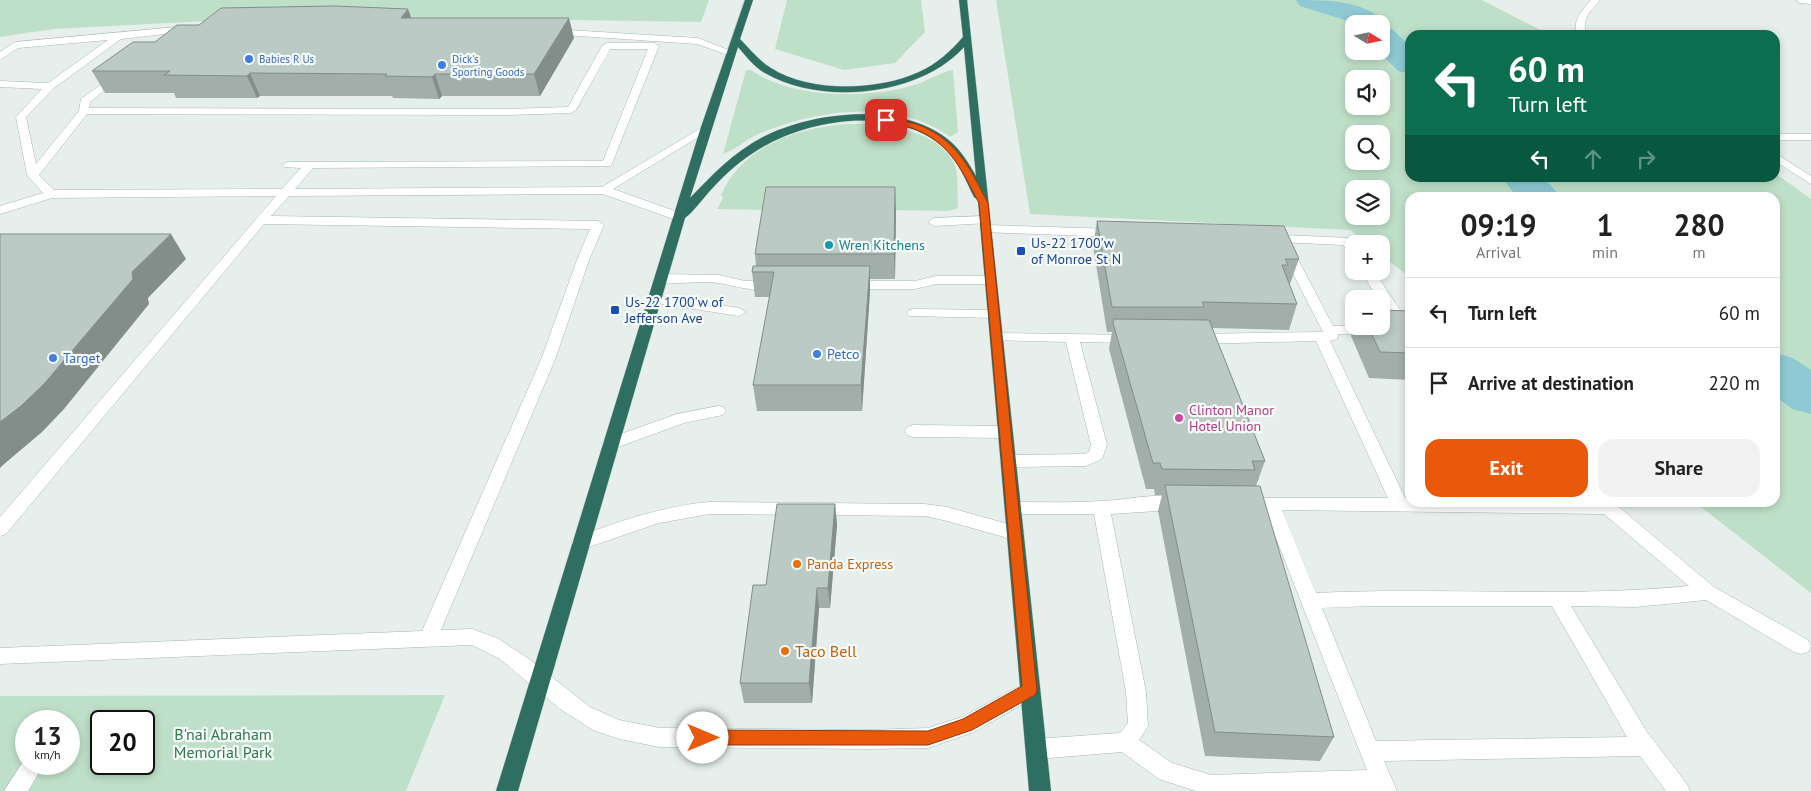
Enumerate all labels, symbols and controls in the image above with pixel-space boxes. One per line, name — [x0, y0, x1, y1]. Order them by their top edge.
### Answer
north arrow — [1345, 15, 1390, 60]
map controls — [1345, 15, 1390, 335]
text: 60 m — [1508, 46, 1585, 92]
icon: left — [1425, 50, 1490, 115]
place label: Babies R Us — [259, 52, 315, 66]
place label: Dick's Sporting Goods — [452, 52, 525, 79]
marker: Babies R Us — [243, 53, 255, 65]
marker: Dick's Sporting Goods — [436, 59, 448, 71]
button: sound — [1345, 70, 1390, 115]
text: Turn left — [1508, 90, 1587, 118]
pin — [865, 99, 907, 141]
icon: arrive — [872, 106, 900, 134]
button: search — [1345, 125, 1390, 170]
icon: left — [1526, 145, 1554, 173]
icon: ahead — [1579, 145, 1607, 173]
icon: right — [1632, 145, 1660, 173]
button: layers — [1345, 180, 1390, 225]
text: 09:19 — [1460, 205, 1537, 244]
text: 1 — [1597, 205, 1614, 244]
text: 280 — [1673, 205, 1725, 244]
place label: Us-22 1700'w of Monroe St N — [1031, 234, 1121, 268]
button: + — [1345, 235, 1390, 280]
place label: Wren Kitchens — [839, 236, 925, 254]
marker: Wren Kitchens — [823, 239, 835, 251]
text: Arrival — [1476, 242, 1521, 262]
text: min — [1592, 242, 1618, 262]
text: m — [1693, 242, 1706, 262]
marker: Us-22 1700'w of Monroe St N — [1015, 245, 1027, 257]
button: − — [1345, 290, 1390, 335]
place label: Us-22 1700'w of Jefferson Ave — [624, 293, 724, 327]
icon: left — [1425, 299, 1453, 327]
text: Turn left — [1468, 301, 1537, 325]
text: 60 m — [1719, 301, 1760, 325]
marker: Us-22 1700'w of Jefferson Ave — [609, 304, 621, 316]
place label: Petco — [827, 345, 860, 363]
marker: Petco — [811, 348, 823, 360]
place label: Target — [63, 349, 101, 367]
marker: Target — [47, 352, 59, 364]
icon: arrive — [1425, 369, 1453, 397]
text: Arrive at destination — [1468, 371, 1634, 395]
text: 220 m — [1708, 371, 1760, 395]
place label: Clinton Manor Hotel Union — [1189, 401, 1274, 435]
marker: Clinton Manor Hotel Union — [1173, 412, 1185, 424]
button: Exit — [1425, 439, 1588, 497]
button: Share — [1598, 439, 1760, 497]
place label: Panda Express — [807, 555, 893, 573]
marker: Panda Express — [791, 558, 803, 570]
place label: Taco Bell — [795, 641, 857, 661]
marker: Taco Bell — [779, 645, 791, 657]
speed limit sign: 20 — [90, 710, 155, 775]
position arrow — [676, 711, 728, 763]
text: 13 — [33, 720, 62, 752]
park label: B'nai Abraham Memorial Park — [174, 724, 273, 762]
text: km/h — [34, 747, 61, 762]

